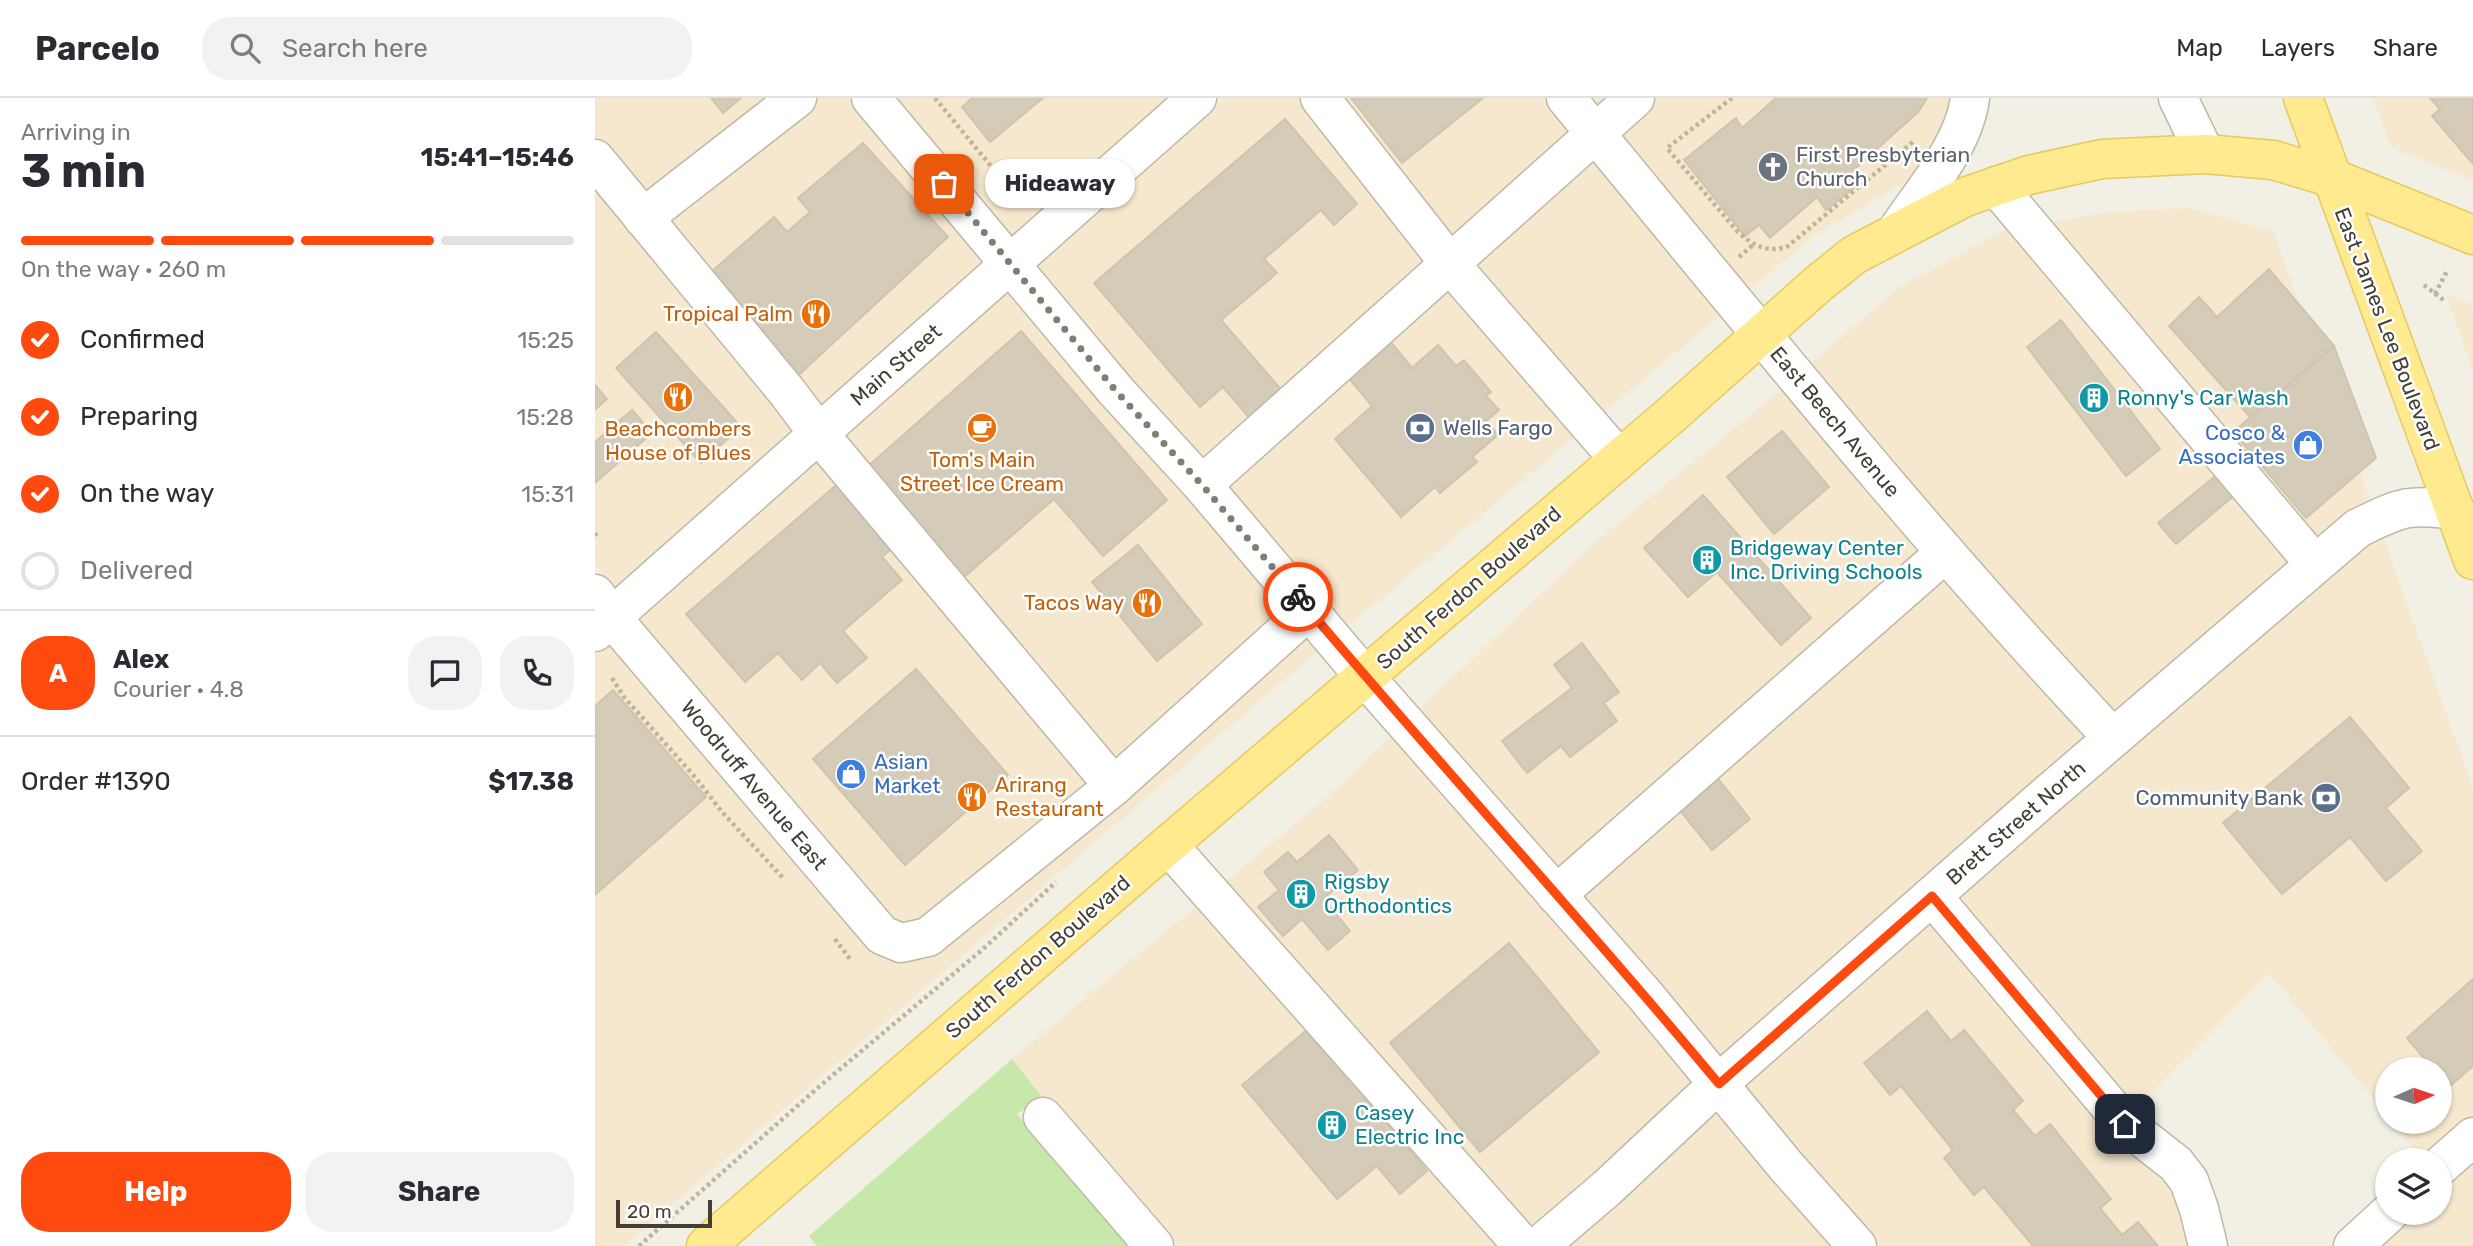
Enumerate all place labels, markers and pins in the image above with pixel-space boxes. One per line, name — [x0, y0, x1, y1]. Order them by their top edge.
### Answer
place label: First Presbyterian Church — [1796, 142, 1970, 191]
church icon: First Presbyterian Church — [1756, 150, 1790, 184]
pin — [914, 154, 974, 214]
callout: Hideaway — [986, 160, 1137, 208]
restaurant icon: Tropical Palm — [799, 297, 833, 331]
place label: Tropical Palm — [663, 301, 793, 326]
restaurant icon: Beachcombers House of Blues — [661, 380, 695, 414]
building icon: Ronny's Car Wash — [2077, 381, 2111, 415]
place label: Ronny's Car Wash — [2117, 385, 2289, 410]
cafe icon: Tom's Main Street Ice Cream — [965, 411, 999, 445]
bank icon: Wells Fargo — [1403, 411, 1437, 445]
place label: Wells Fargo — [1443, 415, 1553, 440]
place label: Beachcombers House of Blues — [604, 416, 752, 465]
place label: Cosco & Associates — [2179, 420, 2285, 469]
shop icon: Cosco & Associates — [2291, 428, 2325, 462]
place label: Tom's Main Street Ice Cream — [900, 447, 1064, 496]
place label: Bridgeway Center Inc. Driving Schools — [1730, 535, 1923, 584]
building icon: Bridgeway Center Inc. Driving Schools — [1690, 543, 1724, 577]
restaurant icon: Tacos Way — [1130, 586, 1164, 620]
place label: Tacos Way — [1024, 590, 1124, 615]
place label: Asian Market — [874, 749, 940, 798]
shop icon: Asian Market — [834, 757, 868, 791]
place label: Arirang Restaurant — [995, 772, 1104, 821]
restaurant icon: Arirang Restaurant — [955, 780, 989, 814]
bank icon: Community Bank — [2309, 781, 2343, 815]
place label: Community Bank — [2136, 785, 2303, 810]
place label: Rigsby Orthodontics — [1324, 869, 1452, 918]
building icon: Rigsby Orthodontics — [1284, 877, 1318, 911]
pin — [2095, 1094, 2155, 1154]
place label: Casey Electric Inc — [1355, 1100, 1464, 1149]
building icon: Casey Electric Inc — [1315, 1108, 1349, 1142]

